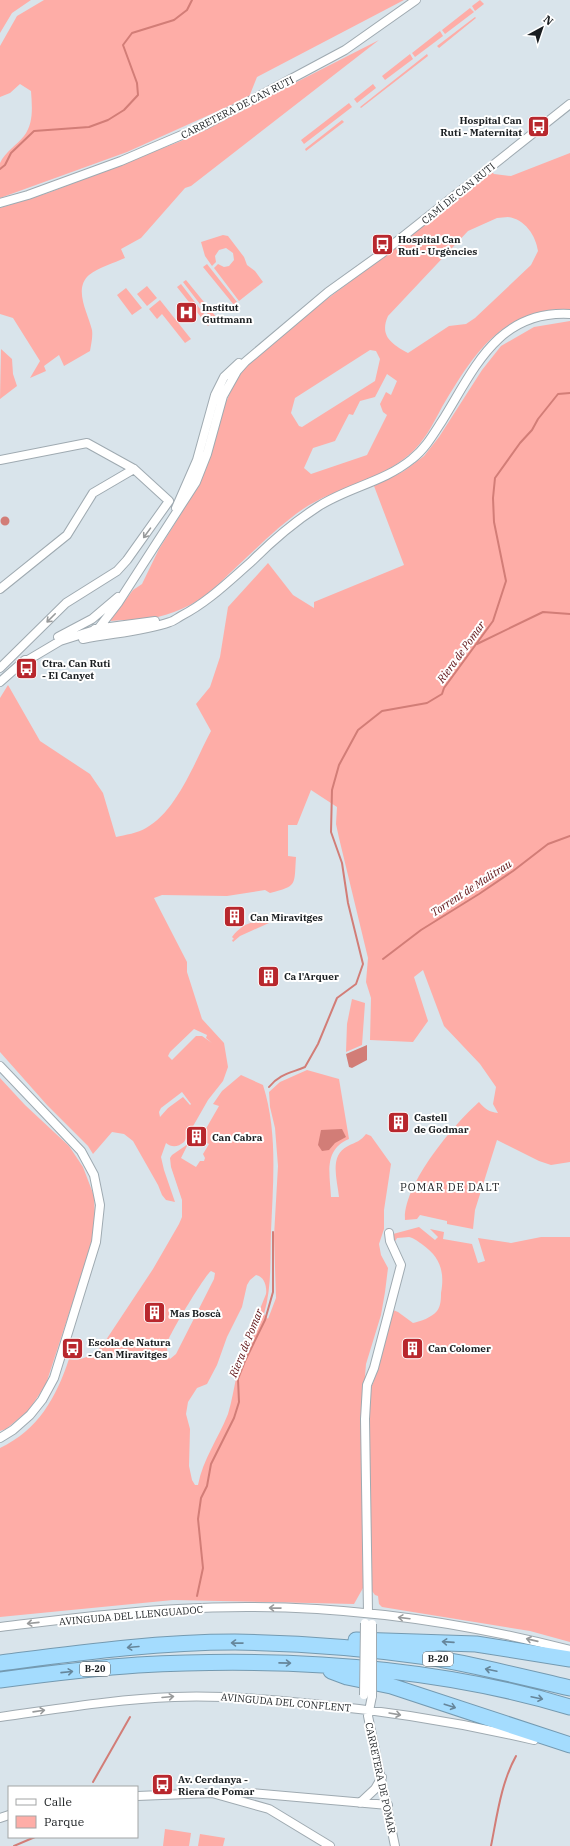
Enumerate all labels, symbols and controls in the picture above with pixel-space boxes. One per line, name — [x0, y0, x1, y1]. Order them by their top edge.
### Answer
north arrow — [522, 8, 562, 48]
text: N — [541, 12, 556, 29]
street label: CARRETERA DE CAN RUTI — [179, 73, 296, 142]
bus stop icon: Hospital Can Ruti - Maternitat — [525, 113, 551, 139]
place label: Hospital Can Ruti - Maternitat — [440, 114, 522, 139]
street label: CAMÍ DE CAN RUTI — [419, 160, 498, 227]
bus stop icon: Hospital Can Ruti - Urgències — [370, 232, 396, 258]
place label: Hospital Can Ruti - Urgències — [398, 233, 477, 258]
hospital icon: Institut Guttmann — [173, 300, 199, 326]
place label: Institut Guttmann — [202, 301, 253, 326]
one-way arrow — [143, 527, 151, 538]
one-way arrow — [46, 613, 56, 623]
water label: Riera de Pomar — [433, 617, 489, 686]
bus stop icon: Ctra. Can Ruti - El Canyet — [14, 656, 40, 682]
place label: Ctra. Can Ruti - El Canyet — [42, 657, 111, 682]
water label: Torrent de Malitrau — [428, 856, 515, 919]
building icon: Can Miravitges — [221, 904, 247, 930]
place label: Can Miravitges — [250, 911, 323, 924]
building icon: Ca l'Arquer — [255, 963, 281, 989]
place label: Ca l'Arquer — [284, 970, 339, 983]
building icon: Castell de Godmar — [385, 1110, 411, 1136]
place label: Castell de Godmar — [414, 1111, 469, 1136]
building icon: Can Cabra — [184, 1124, 210, 1150]
place label: Can Cabra — [212, 1131, 263, 1144]
district label: POMAR DE DALT — [400, 1180, 500, 1194]
building icon: Mas Boscà — [141, 1300, 167, 1326]
water label: Riera de Pomar — [225, 1305, 267, 1380]
place label: Mas Boscà — [170, 1307, 221, 1320]
bus stop icon: Escola de Natura - Can Miravitges — [59, 1335, 85, 1361]
building icon: Can Colomer — [400, 1335, 426, 1361]
place label: Escola de Natura - Can Miravitges — [88, 1336, 171, 1361]
place label: Can Colomer — [428, 1342, 491, 1355]
street label: AVINGUDA DEL LLENGUADOC — [58, 1603, 204, 1628]
one-way arrow — [269, 1604, 282, 1612]
one-way arrow — [398, 1614, 411, 1621]
one-way arrow — [27, 1619, 40, 1627]
one-way arrow — [526, 1636, 539, 1644]
one-way arrow — [231, 1639, 244, 1646]
one-way arrow — [442, 1639, 455, 1646]
one-way arrow — [127, 1644, 140, 1651]
road number: B-20 — [423, 1652, 453, 1666]
one-way arrow — [278, 1659, 291, 1666]
road number: B-20 — [80, 1662, 110, 1676]
one-way arrow — [485, 1666, 498, 1674]
one-way arrow — [60, 1668, 73, 1676]
street label: AVINGUDA DEL CONFLENT — [220, 1690, 352, 1715]
one-way arrow — [161, 1694, 174, 1701]
one-way arrow — [530, 1695, 543, 1703]
one-way arrow — [443, 1702, 455, 1710]
one-way arrow — [32, 1707, 45, 1715]
one-way arrow — [388, 1710, 401, 1718]
street label: CARRETERA DE POMAR — [362, 1721, 399, 1835]
bus stop icon: Av. Cerdanya - Riera de Pomar — [150, 1772, 176, 1798]
place label: Av. Cerdanya - Riera de Pomar — [178, 1773, 254, 1798]
legend — [8, 1786, 138, 1838]
text: Calle — [44, 1794, 72, 1809]
text: Parque — [44, 1814, 84, 1829]

